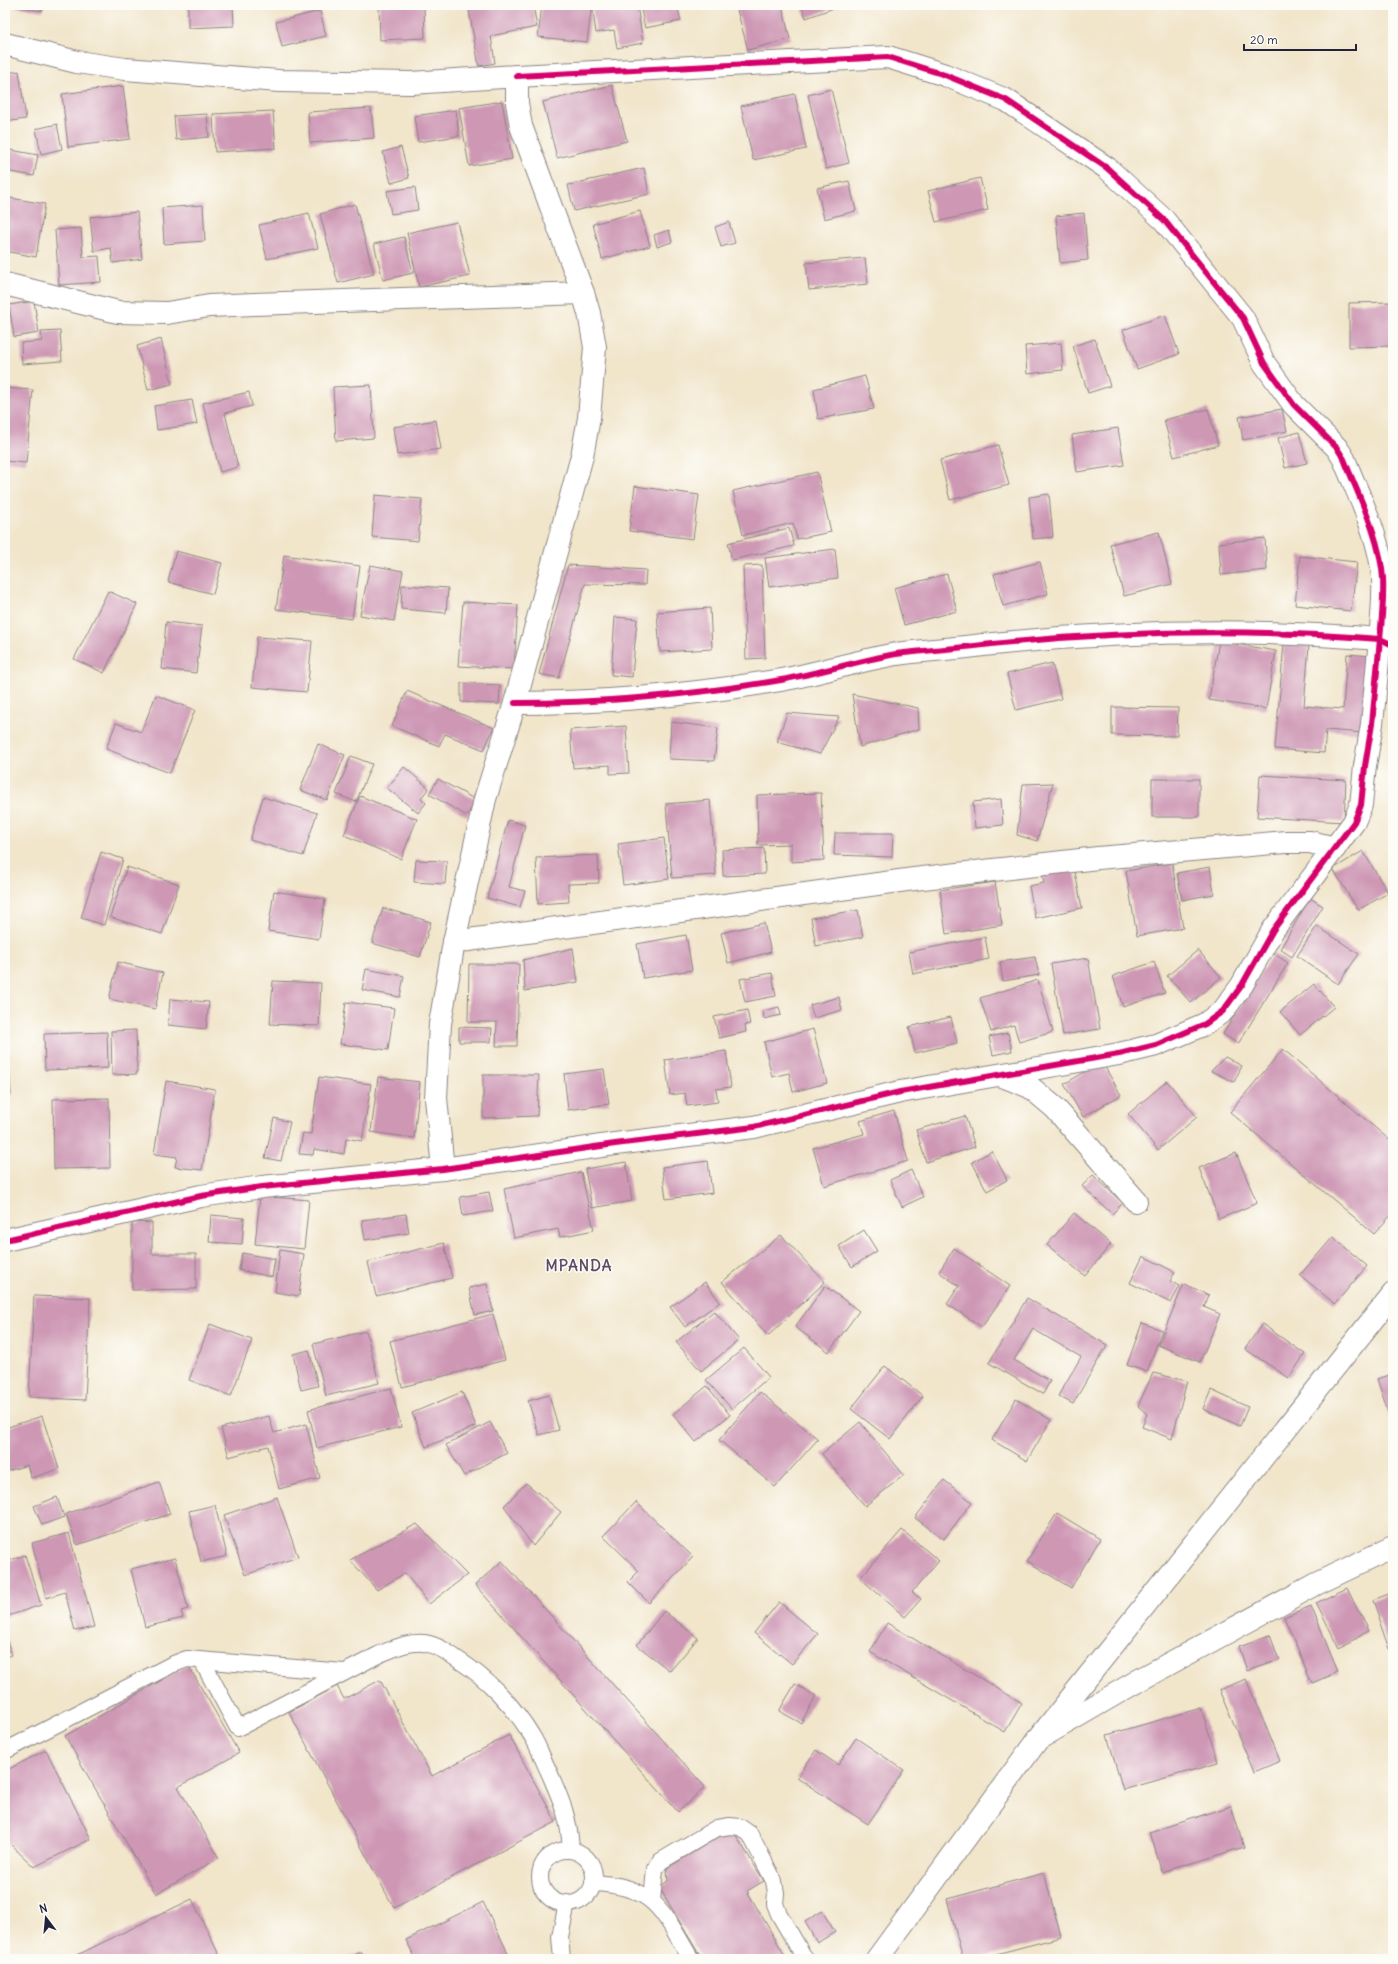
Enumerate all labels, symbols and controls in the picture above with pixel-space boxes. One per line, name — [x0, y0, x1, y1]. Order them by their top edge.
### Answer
scale bar — [1244, 26, 1356, 52]
text: 20 m — [1250, 32, 1278, 47]
district label: MPANDA — [545, 1256, 613, 1275]
north arrow — [26, 1898, 66, 1938]
text: N — [38, 1901, 49, 1916]

